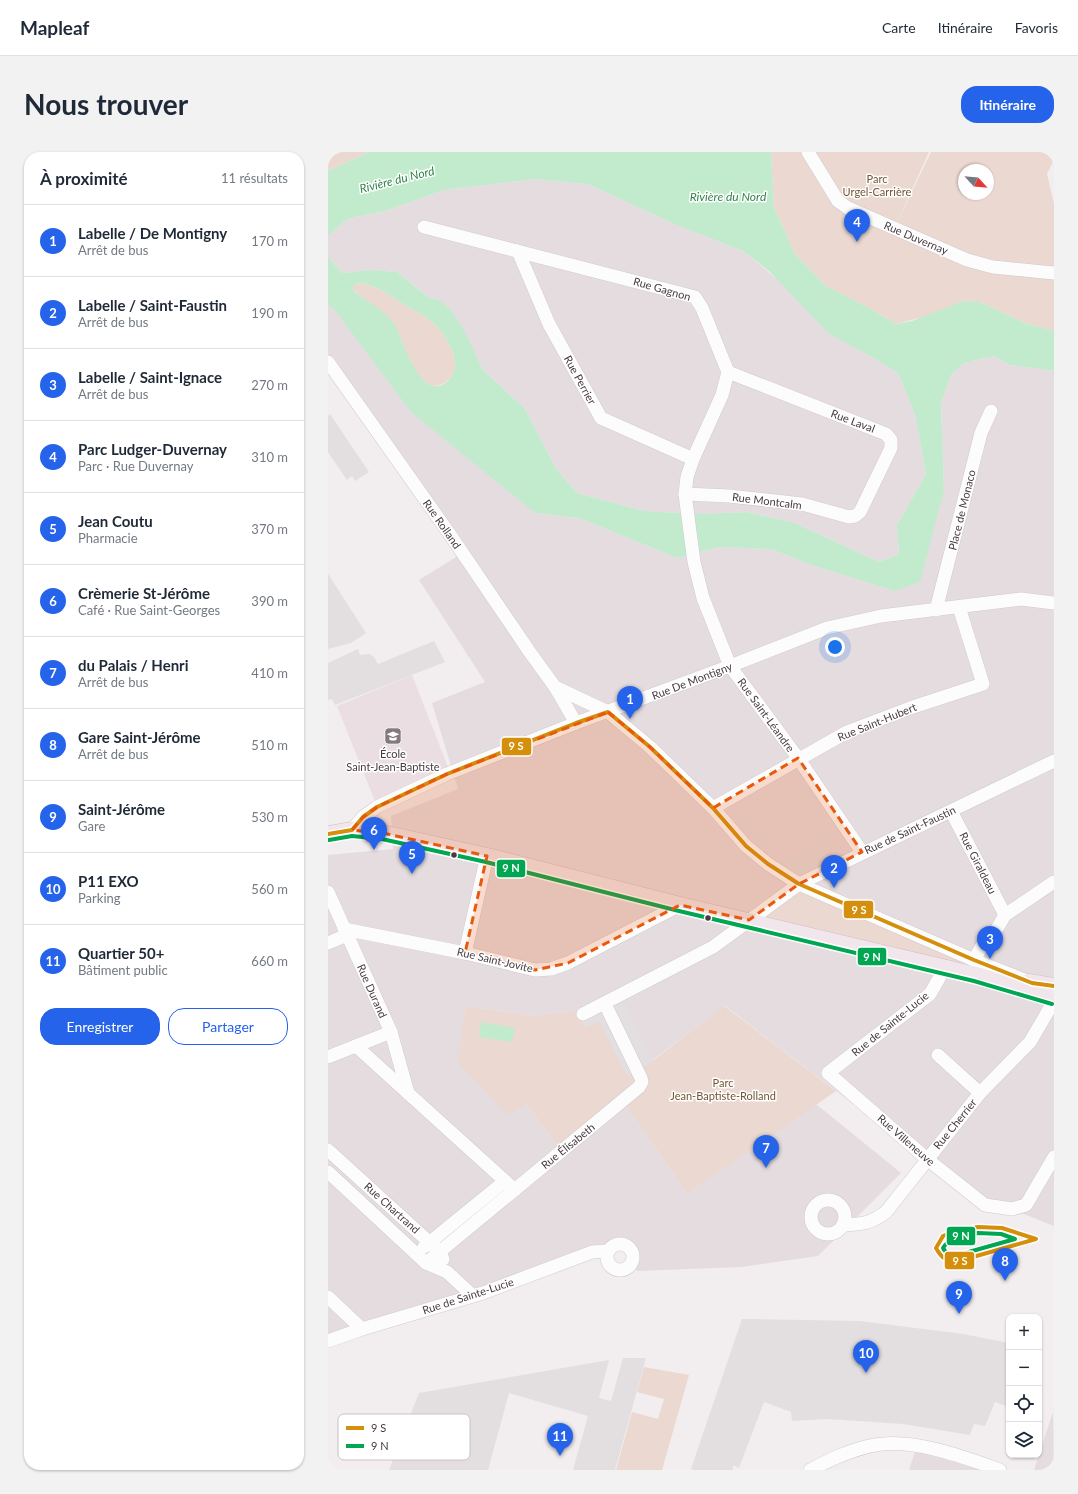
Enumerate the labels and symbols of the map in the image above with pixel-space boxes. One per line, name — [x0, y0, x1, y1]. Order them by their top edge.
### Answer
water label: Rivière du Nord — [358, 163, 437, 196]
north arrow — [958, 164, 994, 200]
park label: Parc Urgel-Carrière — [843, 172, 912, 198]
water label: Rivière du Nord — [690, 189, 767, 204]
pin: 4 — [844, 209, 870, 242]
street label: Rue Duvernay — [882, 218, 950, 257]
street label: Rue Gagnon — [632, 274, 692, 303]
street label: Rue Perrier — [562, 353, 599, 407]
street label: Rue Laval — [829, 406, 877, 435]
street label: Place de Monaco — [945, 468, 978, 551]
street label: Rue Montcalm — [732, 490, 803, 511]
street label: Rue Rolland — [421, 497, 464, 551]
your location — [825, 637, 845, 657]
street label: Rue De Montigny — [650, 659, 734, 702]
street label: Rue Saint-Léandre — [735, 675, 798, 754]
pin: 1 — [617, 686, 643, 719]
street label: Rue Saint-Hubert — [835, 700, 918, 743]
school or university icon: École Saint-Jean-Baptiste — [383, 726, 403, 746]
line badge: 9 S — [501, 737, 532, 756]
text: 9 S — [508, 739, 524, 752]
place label: École Saint-Jean-Baptiste — [346, 747, 440, 773]
street label: Rue de Saint-Faustin — [862, 803, 957, 856]
pin: 6 — [361, 817, 387, 850]
street label: Rue Giraldeau — [957, 830, 1000, 896]
pin: 5 — [399, 841, 425, 874]
unlabelled marker — [449, 850, 459, 860]
pin: 2 — [821, 855, 847, 888]
line badge: 9 N — [496, 859, 526, 878]
text: 9 N — [502, 861, 520, 874]
line badge: 9 S — [843, 900, 874, 919]
text: 9 S — [851, 903, 867, 916]
unlabelled marker — [703, 913, 713, 923]
pin: 3 — [977, 926, 1003, 959]
street label: Rue Saint-Jovite — [456, 944, 535, 975]
line badge: 9 N — [857, 947, 887, 966]
text: 9 N — [863, 950, 881, 963]
street label: Rue Durand — [355, 962, 390, 1020]
street label: Rue de Sainte-Lucie — [849, 988, 931, 1059]
park label: Parc Jean-Baptiste-Rolland — [670, 1076, 776, 1102]
street label: Rue Cherrier — [930, 1096, 979, 1152]
street label: Rue Villeneuve — [875, 1111, 938, 1168]
street label: Rue Élisabeth — [538, 1120, 597, 1171]
pin: 7 — [753, 1135, 779, 1168]
street label: Rue Chartrand — [362, 1179, 423, 1236]
line badge: 9 N — [946, 1226, 976, 1246]
text: 9 N — [952, 1229, 970, 1242]
pin: 8 — [992, 1248, 1018, 1281]
line badge: 9 S — [944, 1251, 975, 1270]
text: 9 S — [952, 1254, 968, 1267]
street label: Rue de Sainte-Lucie — [421, 1275, 515, 1316]
pin: 9 — [946, 1281, 972, 1314]
pin: 10 — [853, 1340, 879, 1373]
legend — [338, 1414, 470, 1460]
text: 9 S — [371, 1421, 386, 1434]
pin: 11 — [547, 1423, 573, 1456]
text: 9 N — [371, 1439, 389, 1452]

